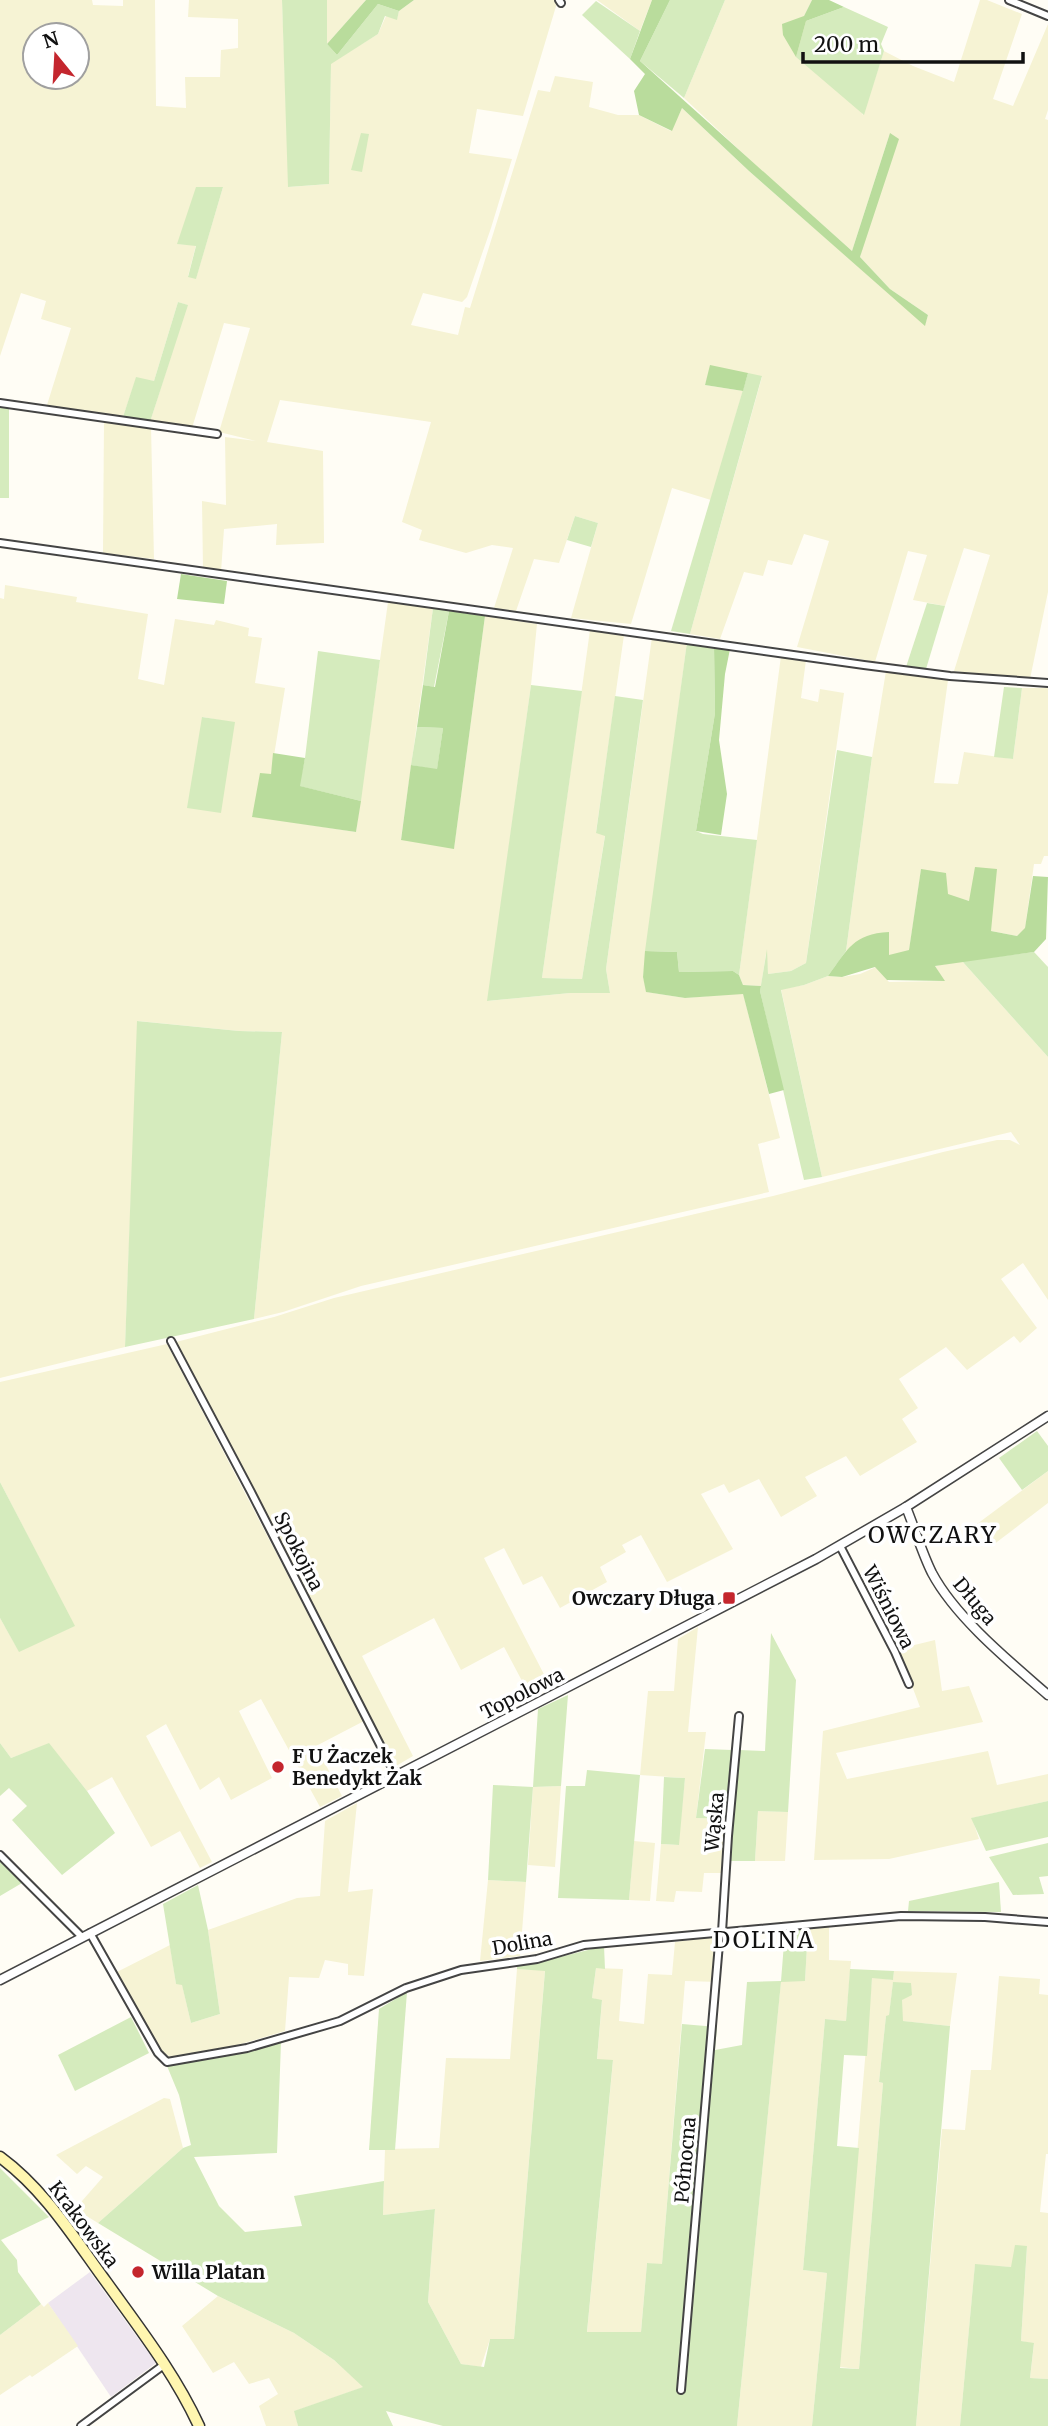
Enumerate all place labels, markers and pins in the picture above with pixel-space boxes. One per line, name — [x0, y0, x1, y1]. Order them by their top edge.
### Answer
place label: Owczary Długa — [572, 1586, 715, 1610]
marker: Owczary Długa — [721, 1590, 737, 1606]
place label: F U Żaczek Benedykt Żak — [292, 1744, 423, 1790]
marker: F U Żaczek Benedykt Żak — [270, 1759, 286, 1775]
place label: Willa Platan — [151, 2260, 265, 2284]
marker: Willa Platan — [130, 2264, 146, 2280]

